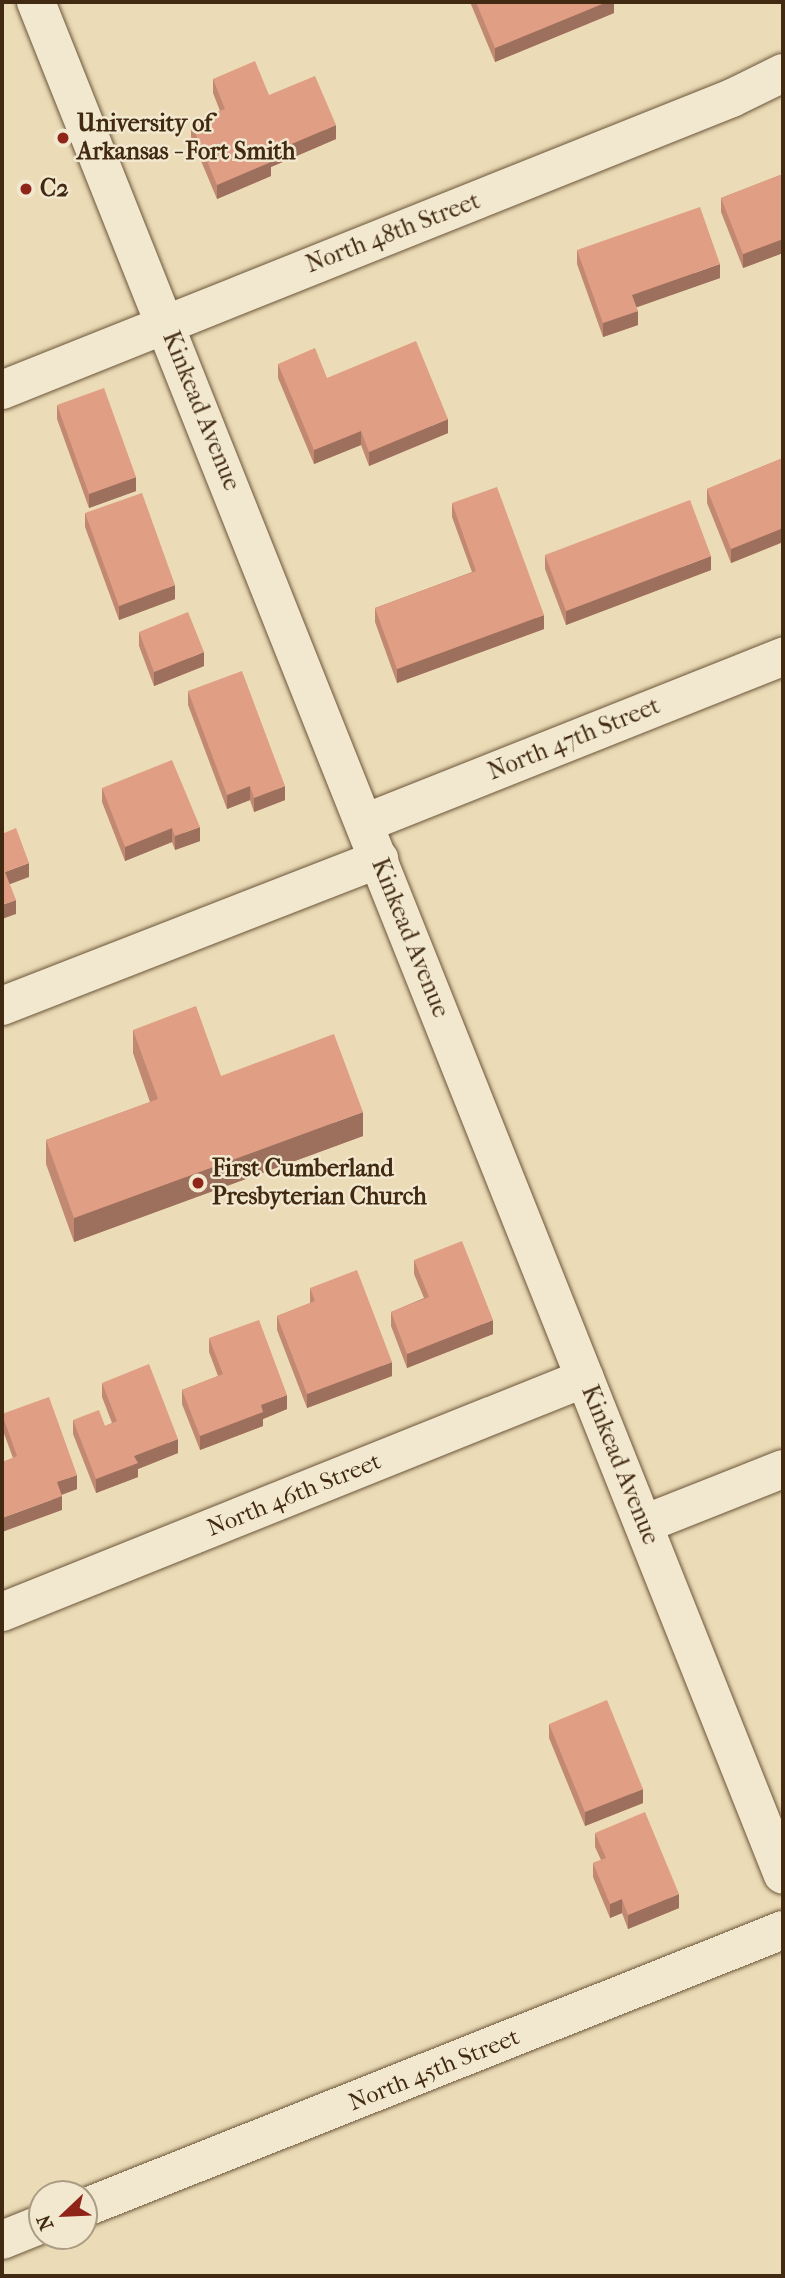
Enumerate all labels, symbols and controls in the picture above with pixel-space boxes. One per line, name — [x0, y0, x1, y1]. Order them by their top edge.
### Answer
place label: University of Arkansas - Fort Smith — [77, 110, 295, 166]
marker: University of Arkansas - Fort Smith — [55, 130, 71, 146]
place label: C2 — [40, 175, 68, 203]
marker: C2 — [18, 181, 34, 197]
street label: North 48th Street — [302, 187, 484, 279]
street label: Kinkead Avenue — [156, 327, 246, 495]
street label: North 47th Street — [484, 691, 664, 787]
street label: Kinkead Avenue — [365, 854, 455, 1022]
place label: First Cumberland Presbyterian Church — [212, 1155, 427, 1211]
marker: First Cumberland Presbyterian Church — [190, 1175, 206, 1191]
street label: Kinkead Avenue — [575, 1381, 665, 1549]
street label: North 46th Street — [203, 1447, 385, 1543]
street label: North 45th Street — [344, 2023, 524, 2117]
north arrow — [28, 2180, 98, 2250]
text: N — [33, 2211, 58, 2233]

